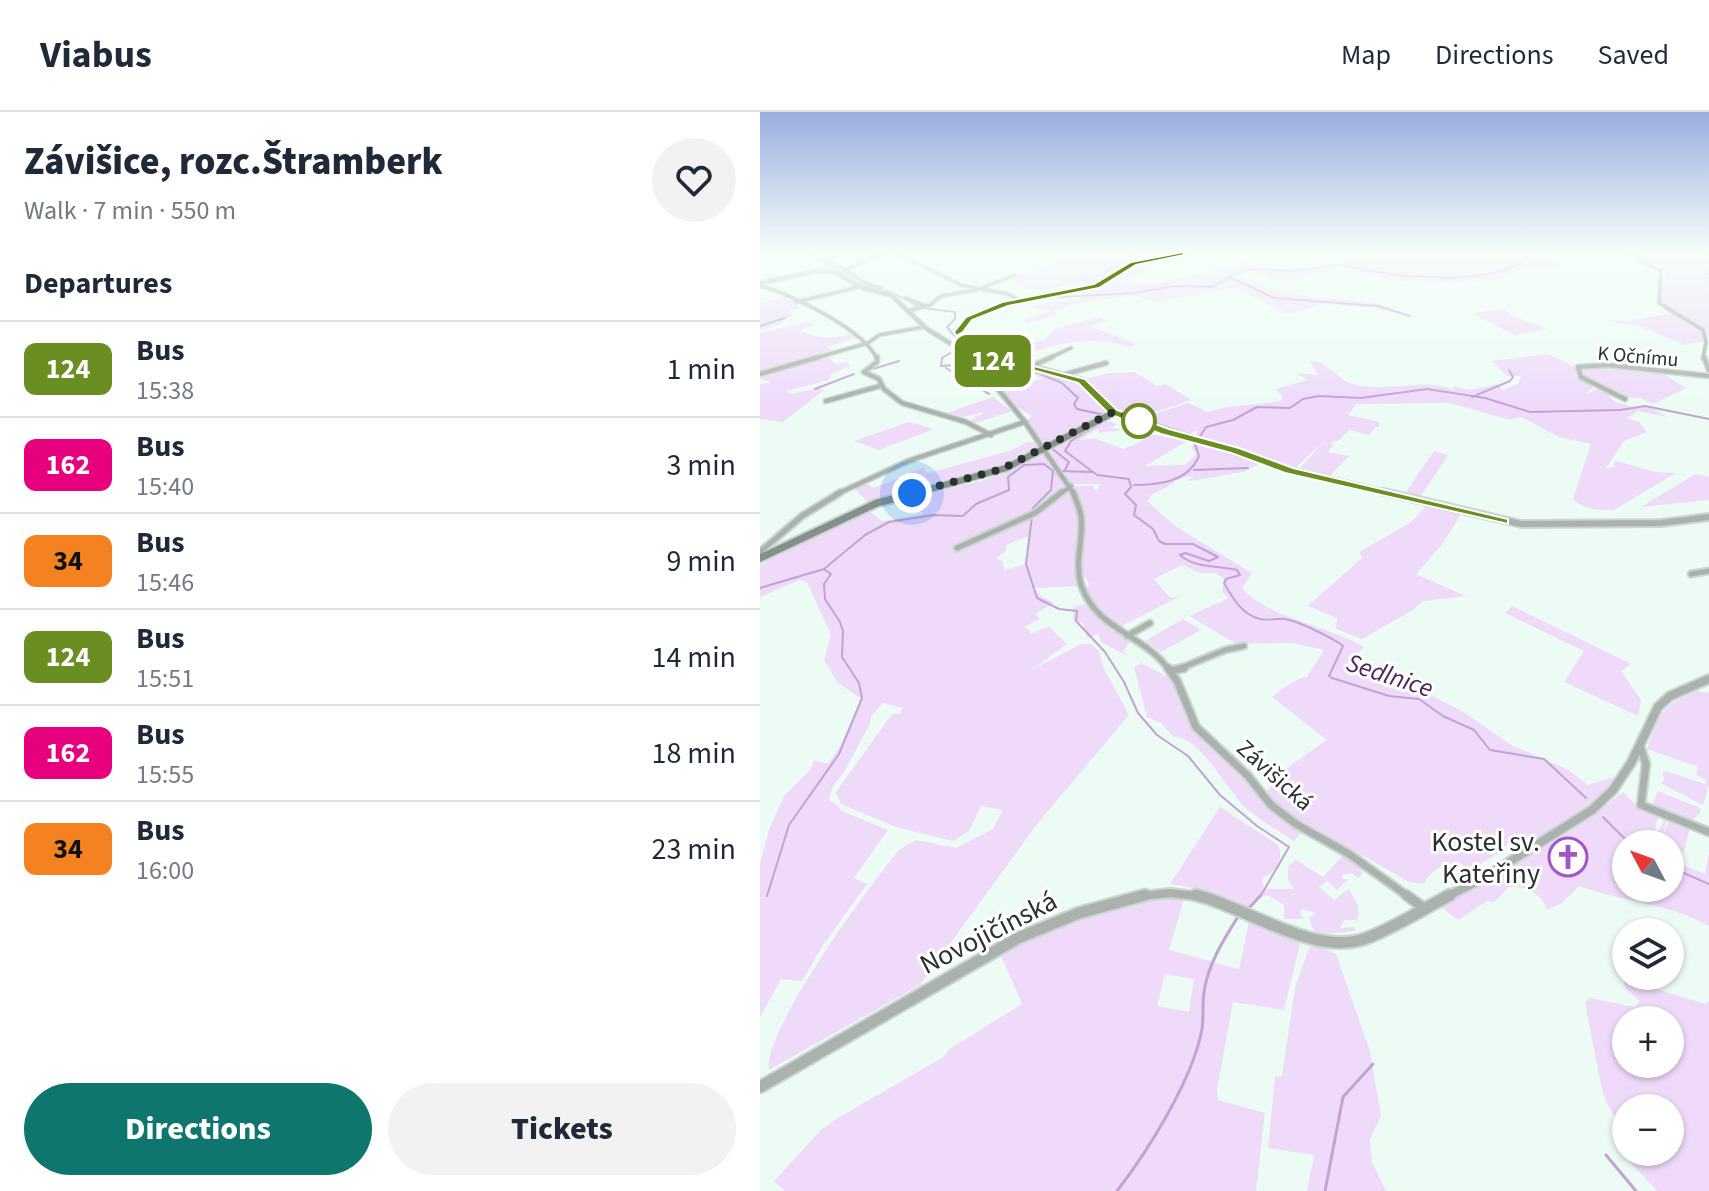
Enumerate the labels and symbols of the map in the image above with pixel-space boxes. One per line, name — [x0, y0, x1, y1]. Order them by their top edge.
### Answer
line badge: 124 — [947, 335, 1039, 387]
street label: K Očnímu — [1596, 340, 1680, 374]
unlabelled marker — [1122, 404, 1156, 438]
your location — [892, 473, 932, 513]
water label: Sedlnice — [1342, 644, 1438, 707]
street label: Závišická — [1229, 731, 1321, 819]
place label: Kostel sv. Kateřiny — [1431, 822, 1540, 894]
north arrow — [1612, 830, 1684, 902]
church icon: Kostel sv. Kateřiny — [1547, 836, 1589, 878]
street label: Novojičínská — [913, 881, 1064, 985]

